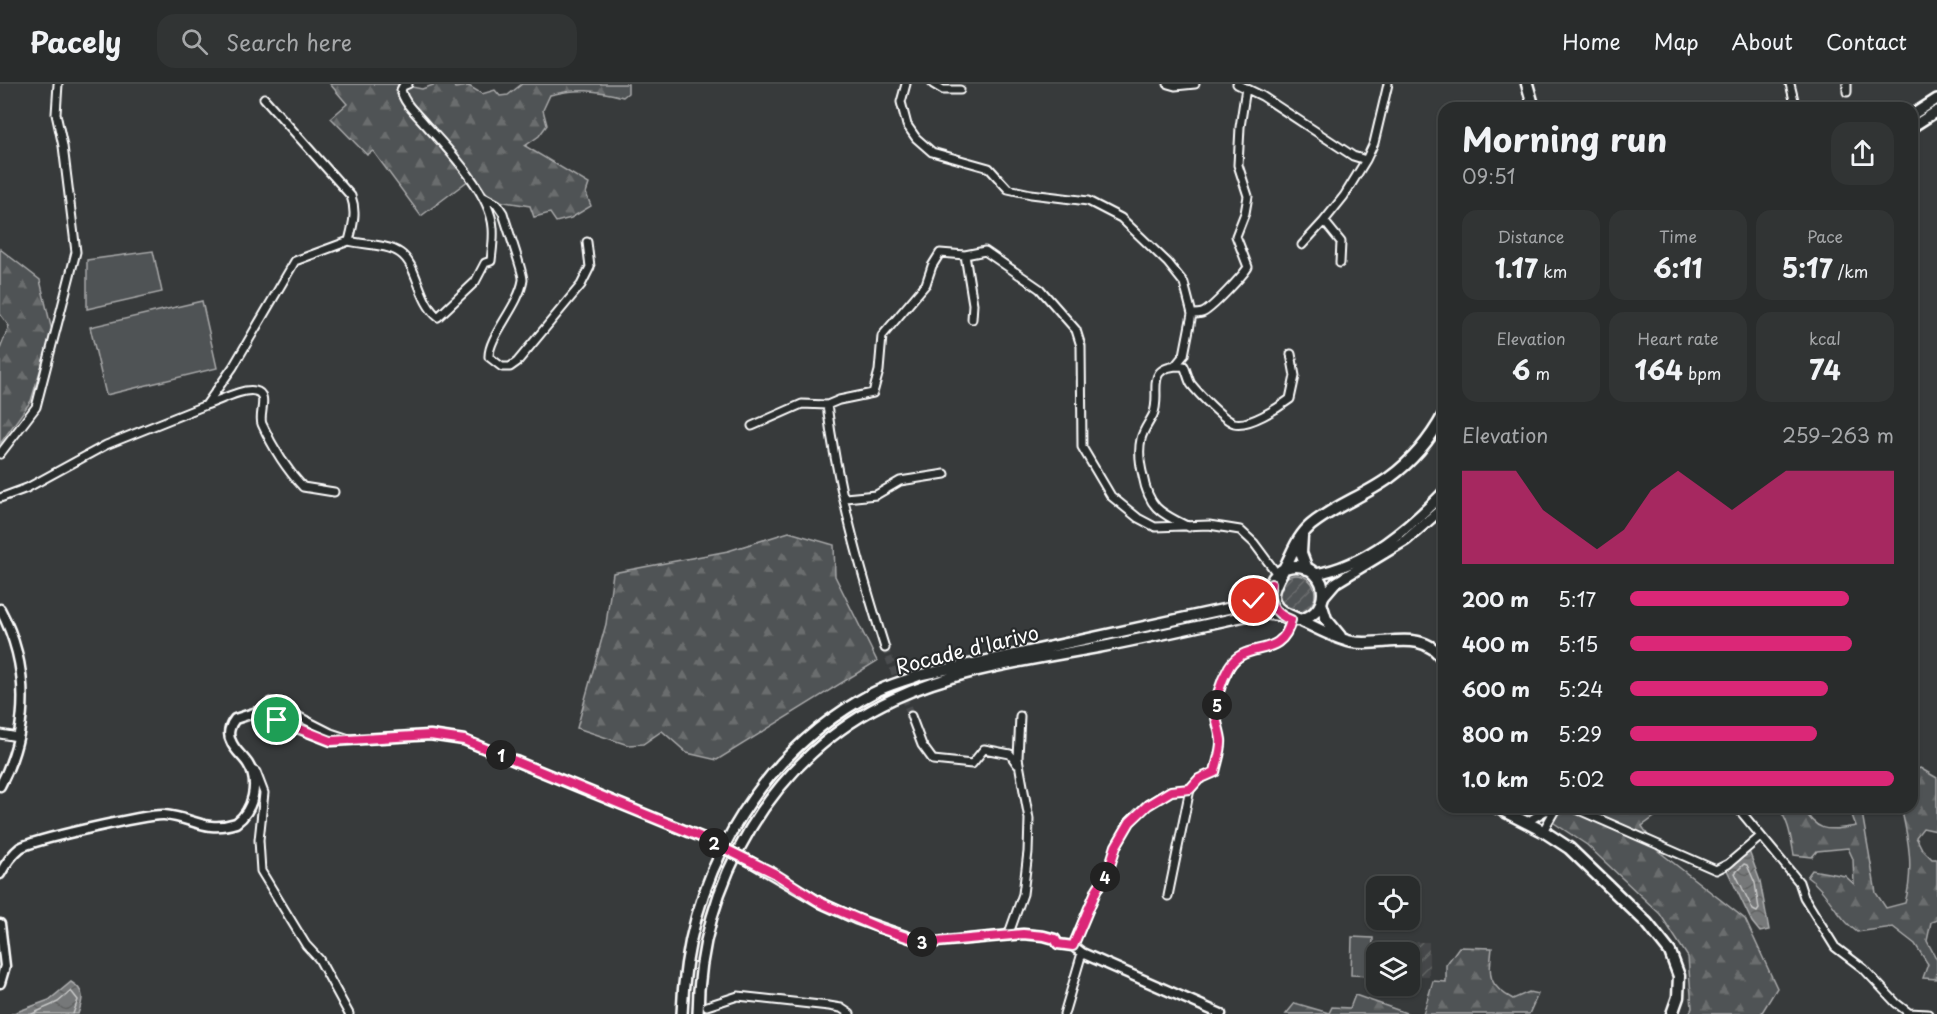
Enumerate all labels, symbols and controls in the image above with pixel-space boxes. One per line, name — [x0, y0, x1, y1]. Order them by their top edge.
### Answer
search box — [157, 14, 577, 68]
text: Pacely — [30, 20, 121, 63]
icon: search — [178, 25, 211, 58]
text: Search here — [226, 25, 352, 58]
text: Home — [1562, 25, 1621, 57]
text: Map — [1654, 25, 1699, 57]
text: About — [1732, 25, 1793, 57]
text: Contact — [1826, 25, 1907, 57]
text: Morning run — [1462, 113, 1667, 163]
button: share — [1831, 122, 1894, 185]
text: 09:51 — [1462, 161, 1515, 191]
text: Distance — [1497, 224, 1565, 248]
text: Time — [1659, 224, 1697, 248]
text: Pace — [1807, 224, 1843, 248]
text: 1.17 — [1495, 248, 1538, 287]
text: 6:11 — [1653, 248, 1703, 287]
text: 5:17 — [1782, 248, 1833, 287]
text: km — [1538, 259, 1567, 283]
text: /km — [1833, 259, 1868, 283]
text: Elevation — [1496, 326, 1566, 350]
text: Heart rate — [1638, 326, 1718, 350]
text: kcal — [1809, 326, 1841, 350]
text: 6 — [1512, 350, 1530, 389]
text: 164 — [1635, 350, 1683, 389]
text: 74 — [1809, 350, 1841, 389]
text: m — [1530, 361, 1550, 385]
text: bpm — [1683, 361, 1721, 385]
text: Elevation — [1462, 420, 1548, 450]
text: 259–263 m — [1782, 420, 1894, 450]
pin — [1228, 575, 1279, 626]
icon: check — [1237, 584, 1270, 617]
text: 200 m — [1462, 584, 1529, 614]
text: 5:17 — [1558, 584, 1596, 614]
street label: Rocade d'Iarivo — [892, 617, 1042, 681]
text: 400 m — [1462, 629, 1530, 659]
text: 5:15 — [1558, 629, 1598, 659]
text: 600 m — [1462, 674, 1530, 704]
text: 5:24 — [1558, 674, 1603, 704]
pin: 5 — [1202, 690, 1232, 720]
text: 5 — [1212, 693, 1222, 717]
pin — [251, 694, 302, 745]
icon: arrive — [260, 703, 293, 736]
text: 800 m — [1462, 719, 1529, 749]
text: 5:29 — [1558, 719, 1602, 749]
pin: 1 — [486, 740, 516, 770]
text: 1 — [497, 743, 505, 767]
text: 1.0 km — [1462, 764, 1529, 794]
text: 5:02 — [1558, 764, 1605, 794]
pin: 2 — [699, 828, 729, 858]
text: 2 — [708, 831, 720, 855]
pin: 4 — [1090, 862, 1120, 892]
text: 4 — [1100, 865, 1110, 889]
map controls — [1366, 876, 1420, 996]
button: locate — [1366, 876, 1420, 930]
pin: 3 — [907, 927, 937, 957]
text: 3 — [917, 930, 927, 954]
button: layers — [1366, 942, 1420, 996]

